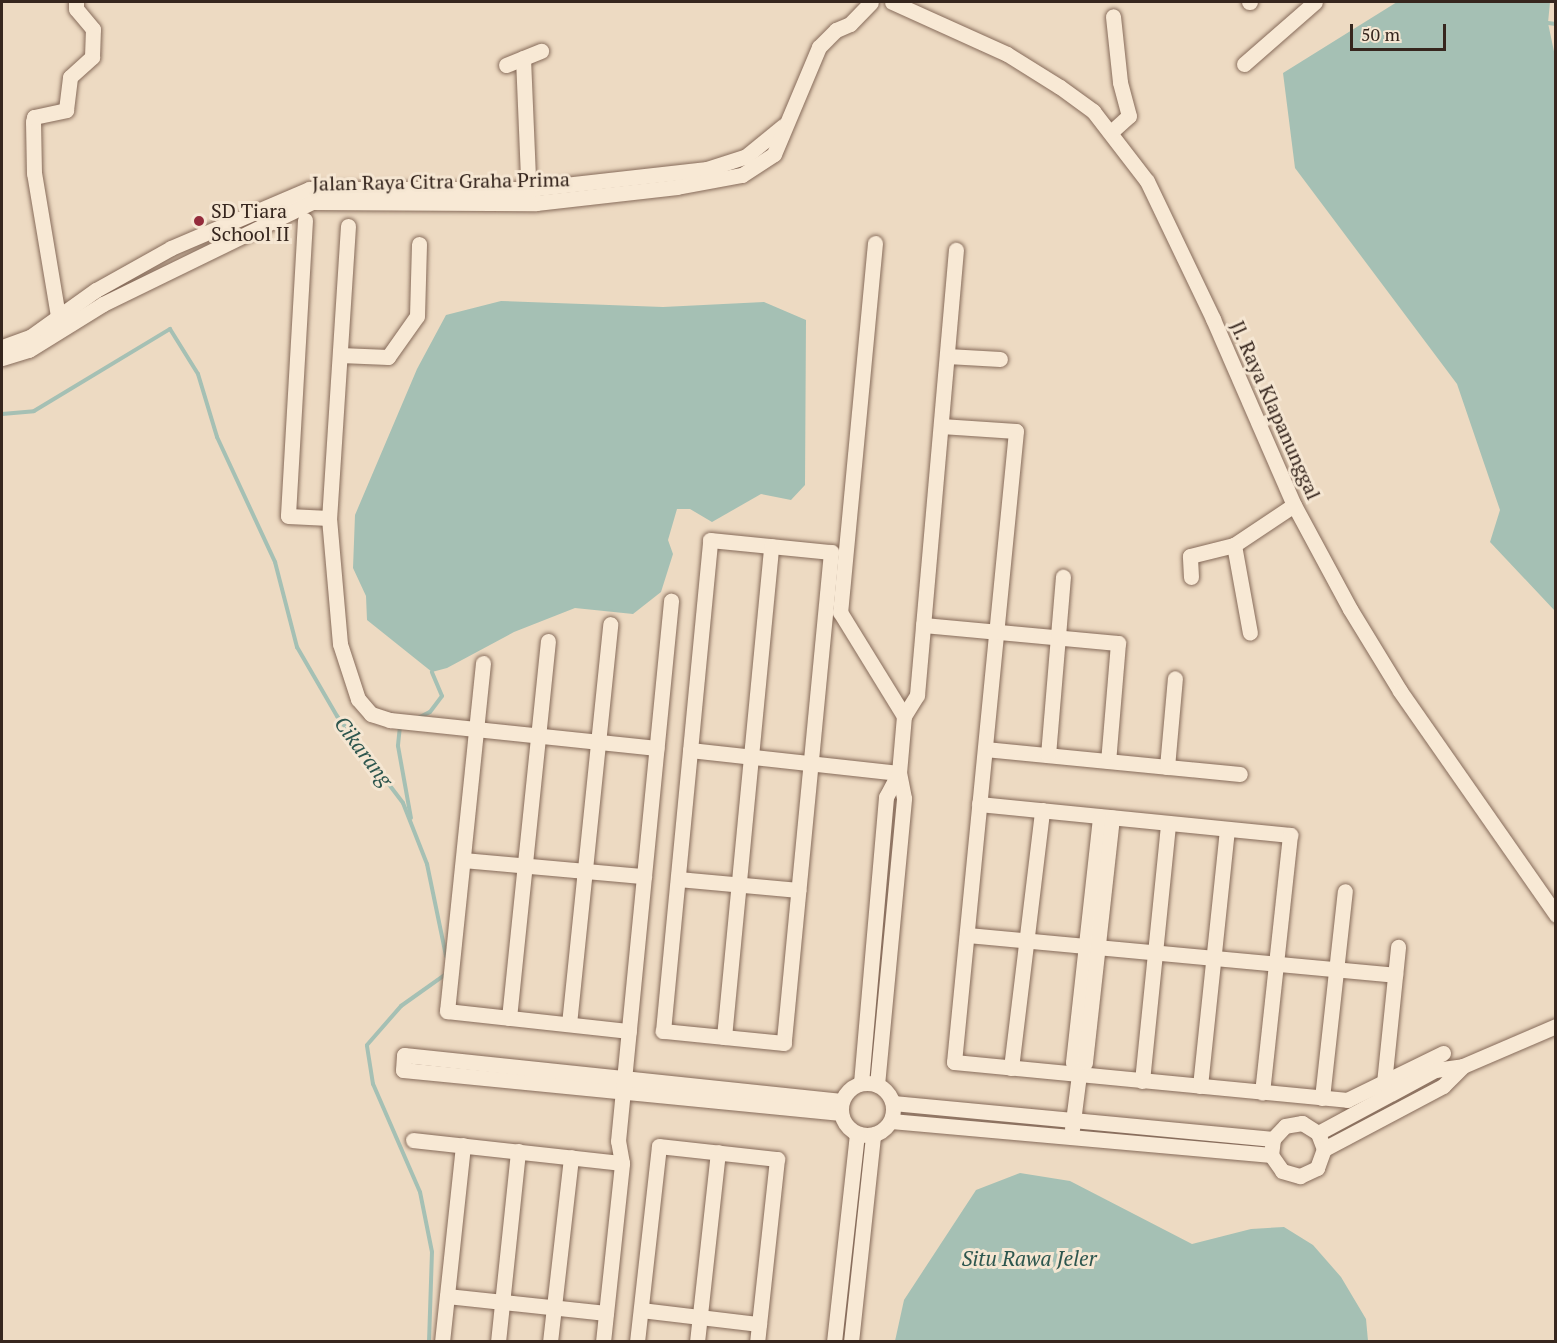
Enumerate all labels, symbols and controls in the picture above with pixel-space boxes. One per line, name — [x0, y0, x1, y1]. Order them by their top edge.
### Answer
scale bar — [1353, 12, 1449, 50]
text: 50 m — [1361, 22, 1400, 46]
street label: Jalan Raya Citra Graha Prima — [312, 167, 570, 195]
place label: SD Tiara School II — [211, 198, 290, 245]
marker: SD Tiara School II — [192, 214, 206, 228]
street label: Jl. Raya Klapanunggal — [1226, 316, 1326, 504]
water label: Cikarang — [329, 711, 399, 791]
water label: Situ Rawa Jeler — [961, 1245, 1097, 1271]

